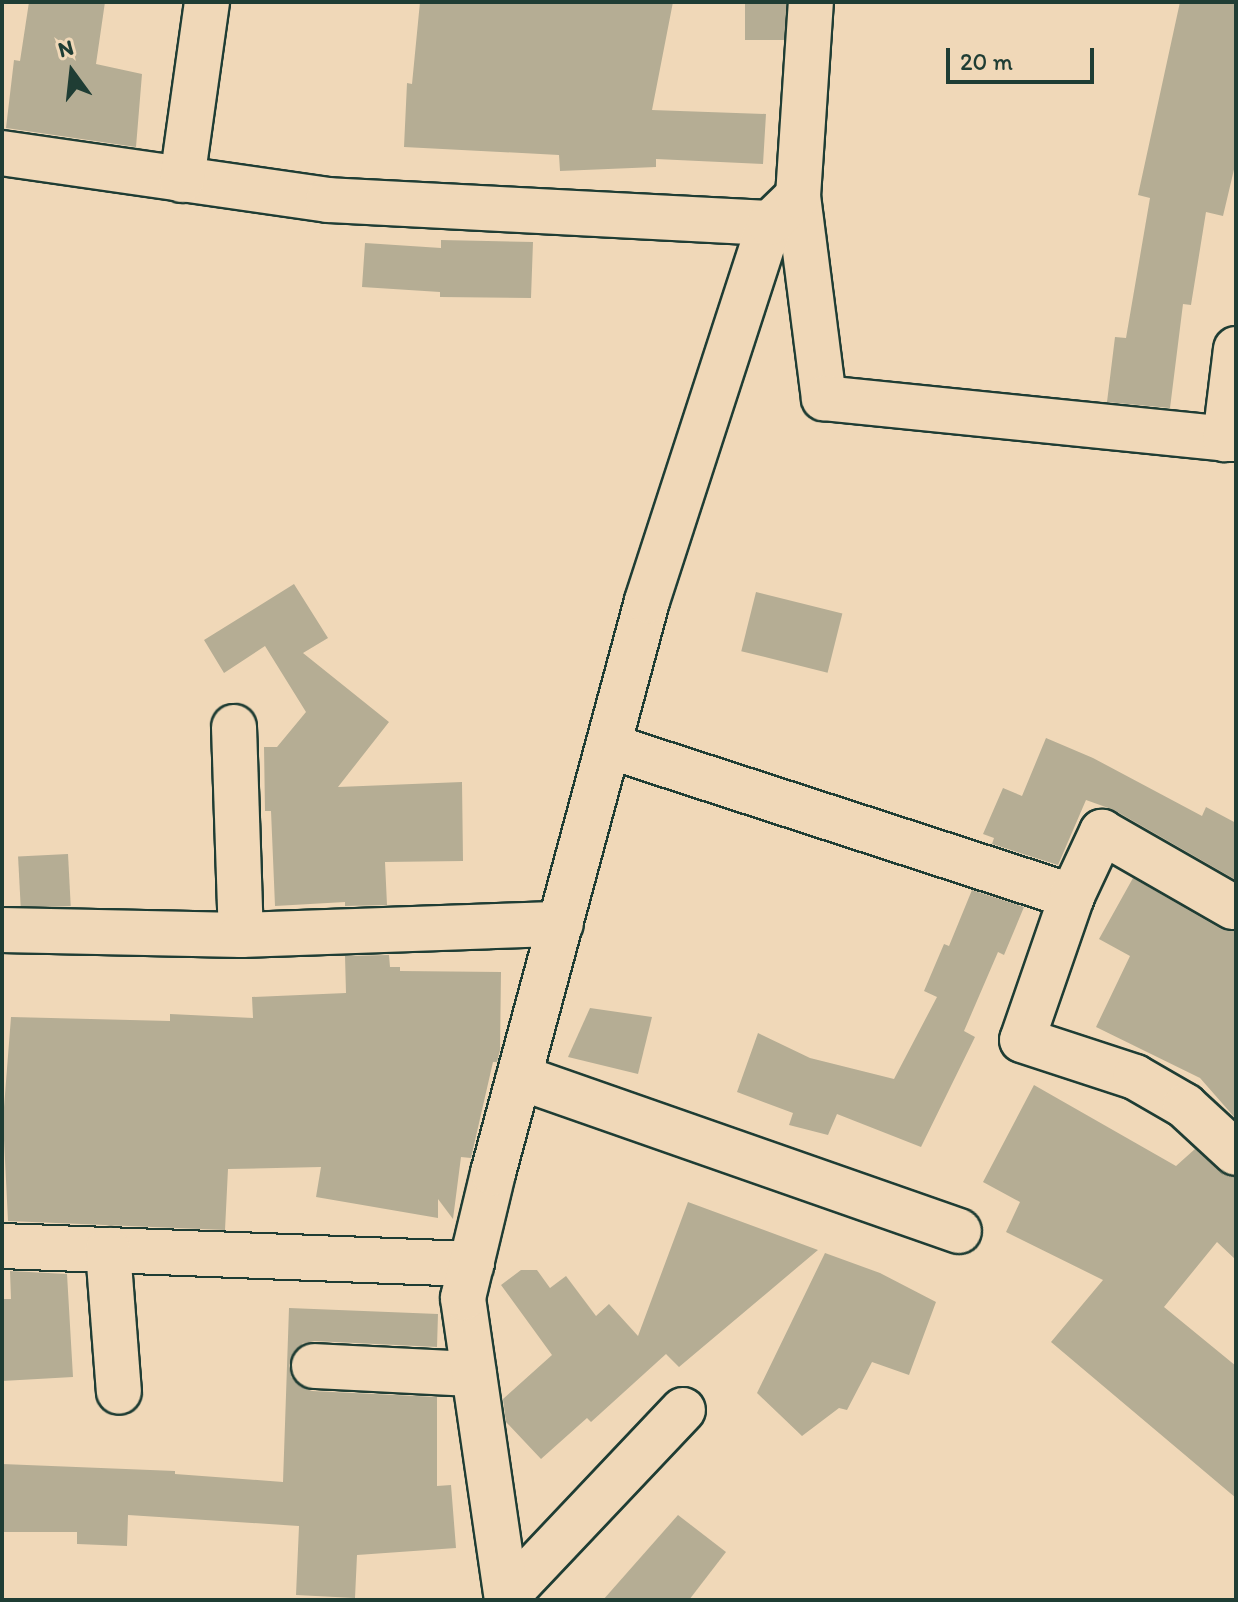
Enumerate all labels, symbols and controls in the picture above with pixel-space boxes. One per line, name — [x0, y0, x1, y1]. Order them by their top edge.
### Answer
north arrow — [32, 32, 112, 112]
scale bar — [950, 32, 1098, 82]
text: N — [55, 33, 76, 63]
text: 20 m — [960, 47, 1013, 76]

